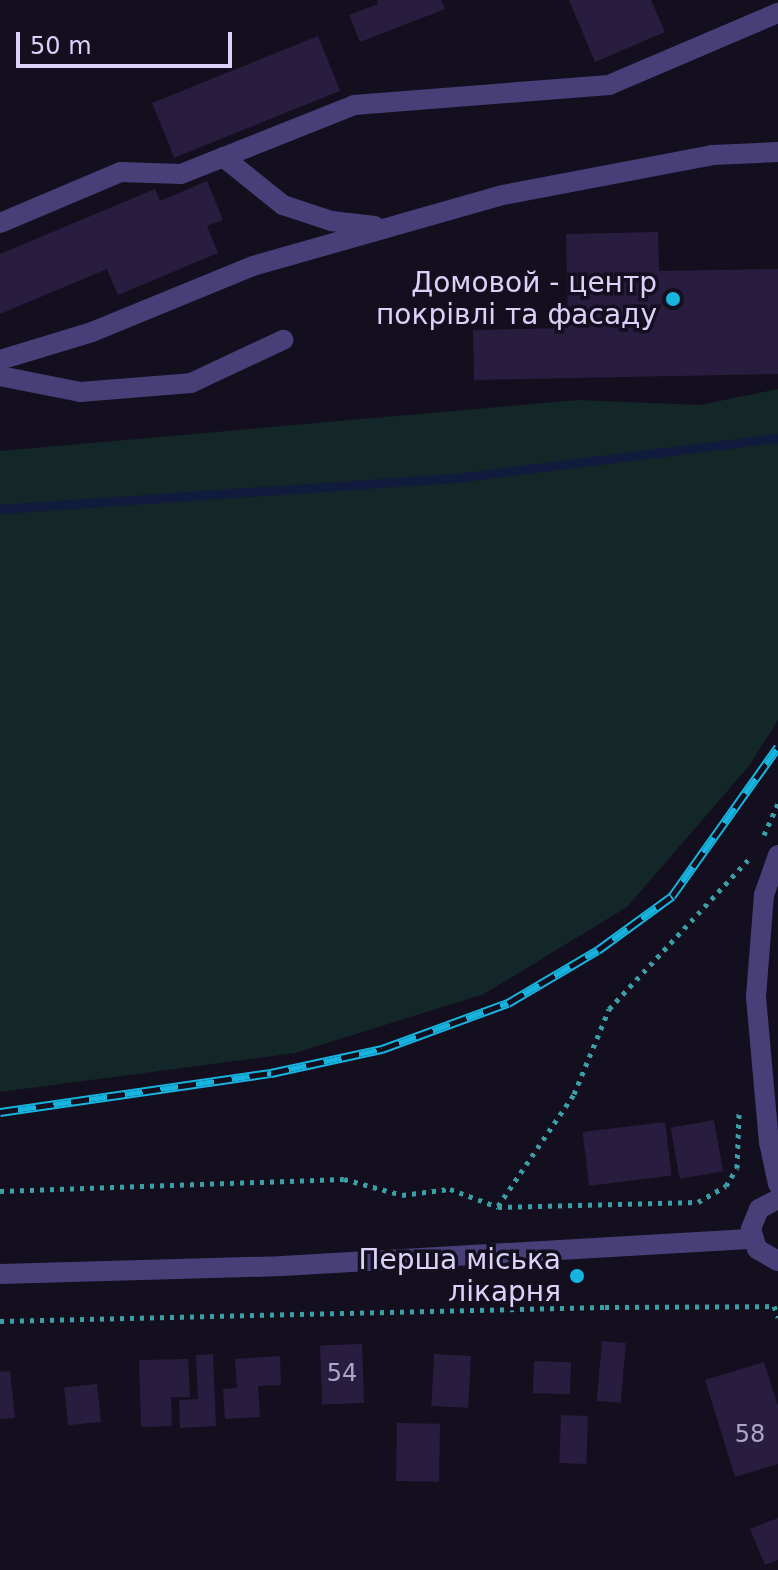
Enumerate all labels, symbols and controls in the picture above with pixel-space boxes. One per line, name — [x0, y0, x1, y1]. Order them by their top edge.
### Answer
scale bar — [20, 16, 236, 66]
text: 50 m — [30, 32, 92, 60]
place label: Домовой - центр покрівлі та фасаду — [376, 266, 657, 332]
marker: Домовой - центр покрівлі та фасаду — [664, 290, 682, 308]
place label: Перша міська лікарня — [358, 1243, 561, 1309]
marker: Перша міська лікарня — [568, 1267, 586, 1285]
house number: 54 — [327, 1360, 357, 1388]
house number: 58 — [735, 1421, 765, 1449]

